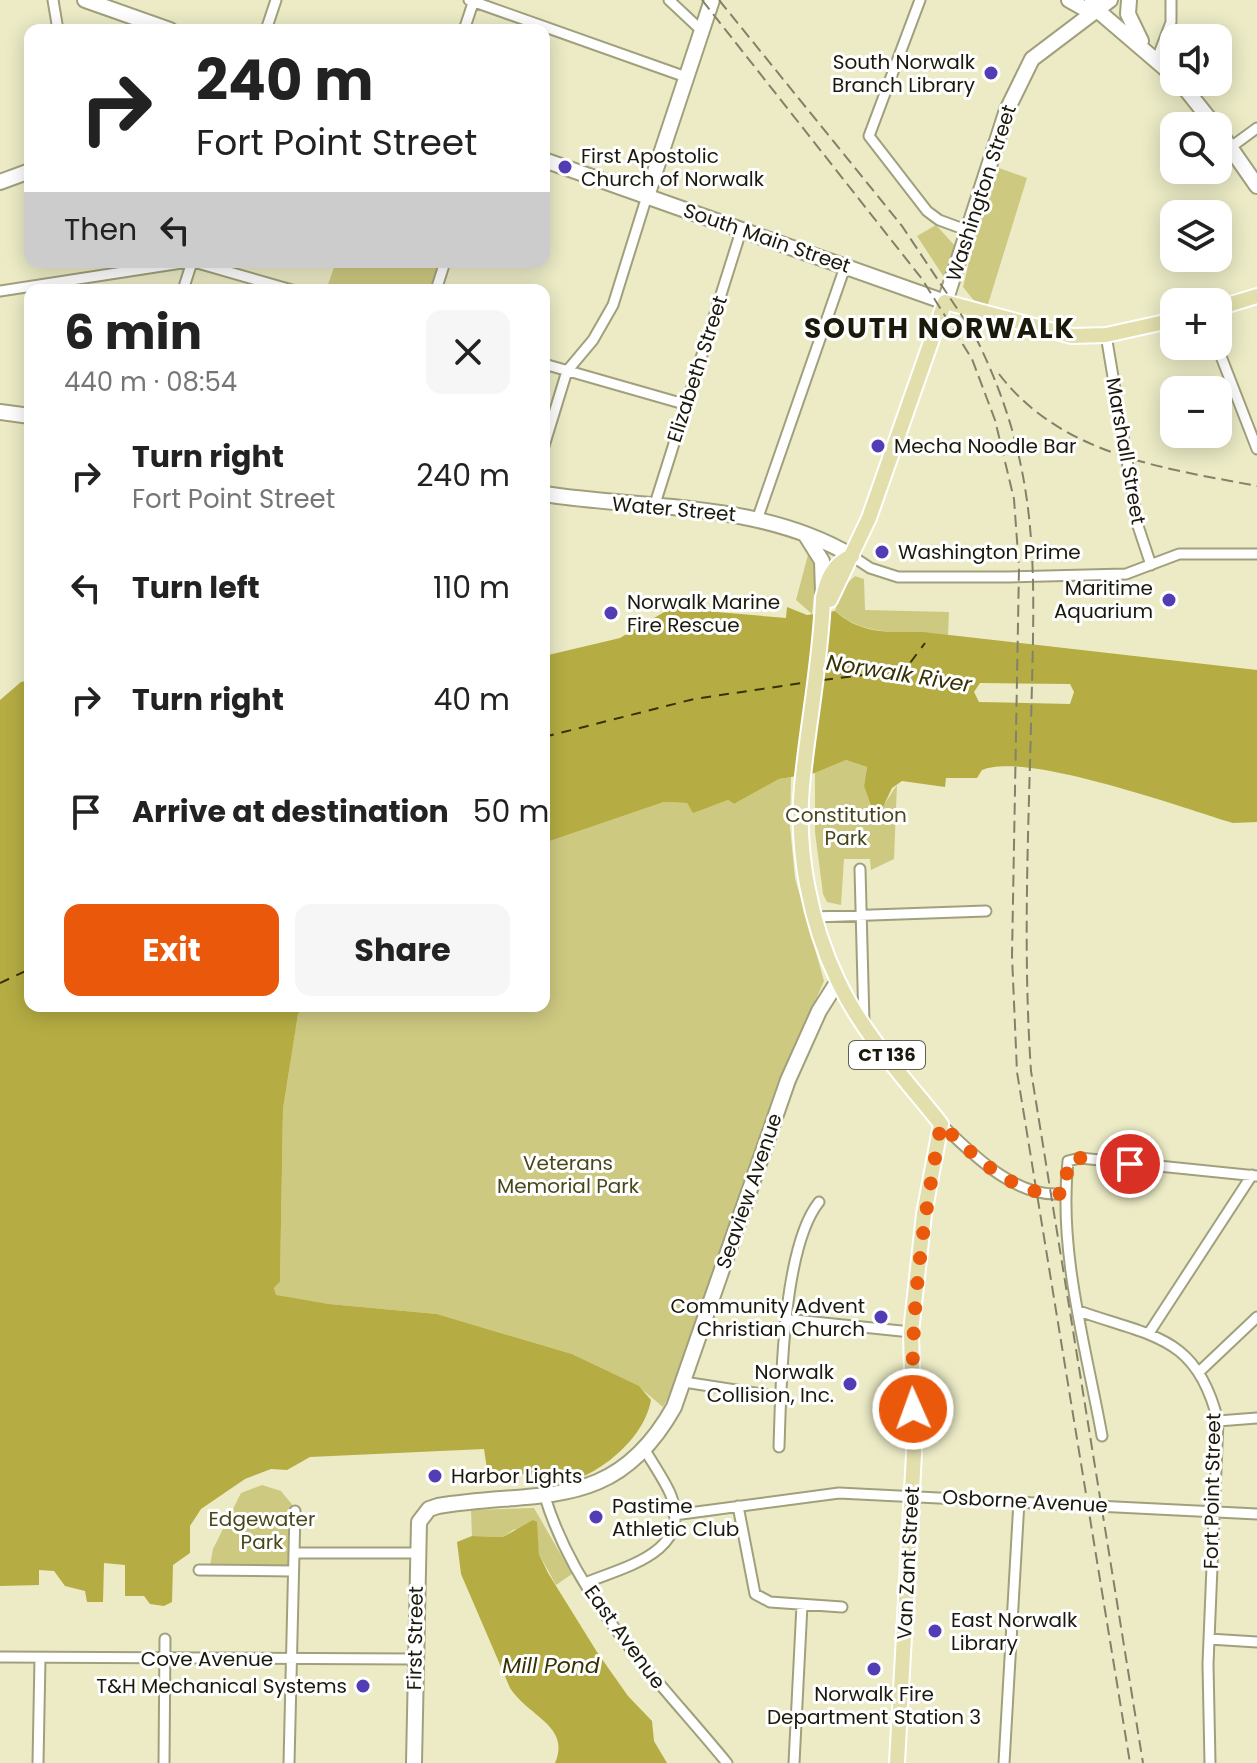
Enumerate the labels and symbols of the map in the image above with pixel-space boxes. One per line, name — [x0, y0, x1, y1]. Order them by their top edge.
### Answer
place label: South Norwalk Branch Library — [832, 48, 976, 99]
marker: South Norwalk Branch Library — [982, 64, 1000, 82]
street label: Washington Street — [939, 101, 1023, 285]
place label: First Apostolic Church of Norwalk — [581, 142, 765, 193]
marker: First Apostolic Church of Norwalk — [556, 158, 574, 176]
street label: South Main Street — [680, 196, 854, 280]
street label: Elizabeth Street — [660, 292, 734, 446]
district label: SOUTH NORWALK — [804, 309, 1076, 348]
street label: Marshall Street — [1099, 375, 1153, 527]
place label: Mecha Noodle Bar — [894, 432, 1077, 460]
marker: Mecha Noodle Bar — [869, 437, 887, 455]
street label: Water Street — [611, 490, 737, 528]
place label: Washington Prime — [898, 538, 1081, 566]
marker: Washington Prime — [873, 543, 891, 561]
place label: Maritime Aquarium — [1054, 574, 1153, 625]
place label: Norwalk Marine Fire Rescue — [627, 588, 780, 639]
marker: Maritime Aquarium — [1160, 591, 1178, 609]
marker: Norwalk Marine Fire Rescue — [602, 604, 620, 622]
water label: Norwalk River — [824, 647, 975, 700]
park label: Constitution Park — [785, 801, 907, 852]
road number: CT 136 — [849, 1041, 925, 1069]
street label: Seaview Avenue — [709, 1109, 789, 1273]
pin — [1096, 1130, 1164, 1198]
park label: Veterans Memorial Park — [497, 1149, 640, 1200]
place label: Community Advent Christian Church — [670, 1292, 865, 1343]
marker: Community Advent Christian Church — [872, 1308, 890, 1326]
place label: Norwalk Collision, Inc. — [707, 1358, 835, 1409]
position arrow — [871, 1367, 955, 1451]
marker: Norwalk Collision, Inc. — [841, 1375, 859, 1393]
street label: Fort Point Street — [1197, 1413, 1227, 1569]
place label: Harbor Lights — [451, 1462, 583, 1490]
marker: Harbor Lights — [426, 1467, 444, 1485]
street label: Osborne Avenue — [942, 1483, 1108, 1519]
street label: Van Zant Street — [890, 1486, 926, 1640]
place label: Pastime Athletic Club — [612, 1492, 739, 1543]
park label: Edgewater Park — [209, 1505, 315, 1556]
marker: Pastime Athletic Club — [587, 1508, 605, 1526]
street label: East Avenue — [578, 1579, 672, 1695]
street label: First Street — [400, 1586, 430, 1690]
place label: East Norwalk Library — [951, 1606, 1078, 1657]
marker: East Norwalk Library — [926, 1622, 944, 1640]
street label: Cove Avenue — [141, 1645, 273, 1673]
water label: Mill Pond — [502, 1650, 600, 1681]
marker: Norwalk Fire Department Station 3 — [865, 1660, 883, 1678]
place label: T&H Mechanical Systems — [96, 1672, 347, 1700]
marker: T&H Mechanical Systems — [354, 1677, 372, 1695]
place label: Norwalk Fire Department Station 3 — [767, 1680, 981, 1731]

